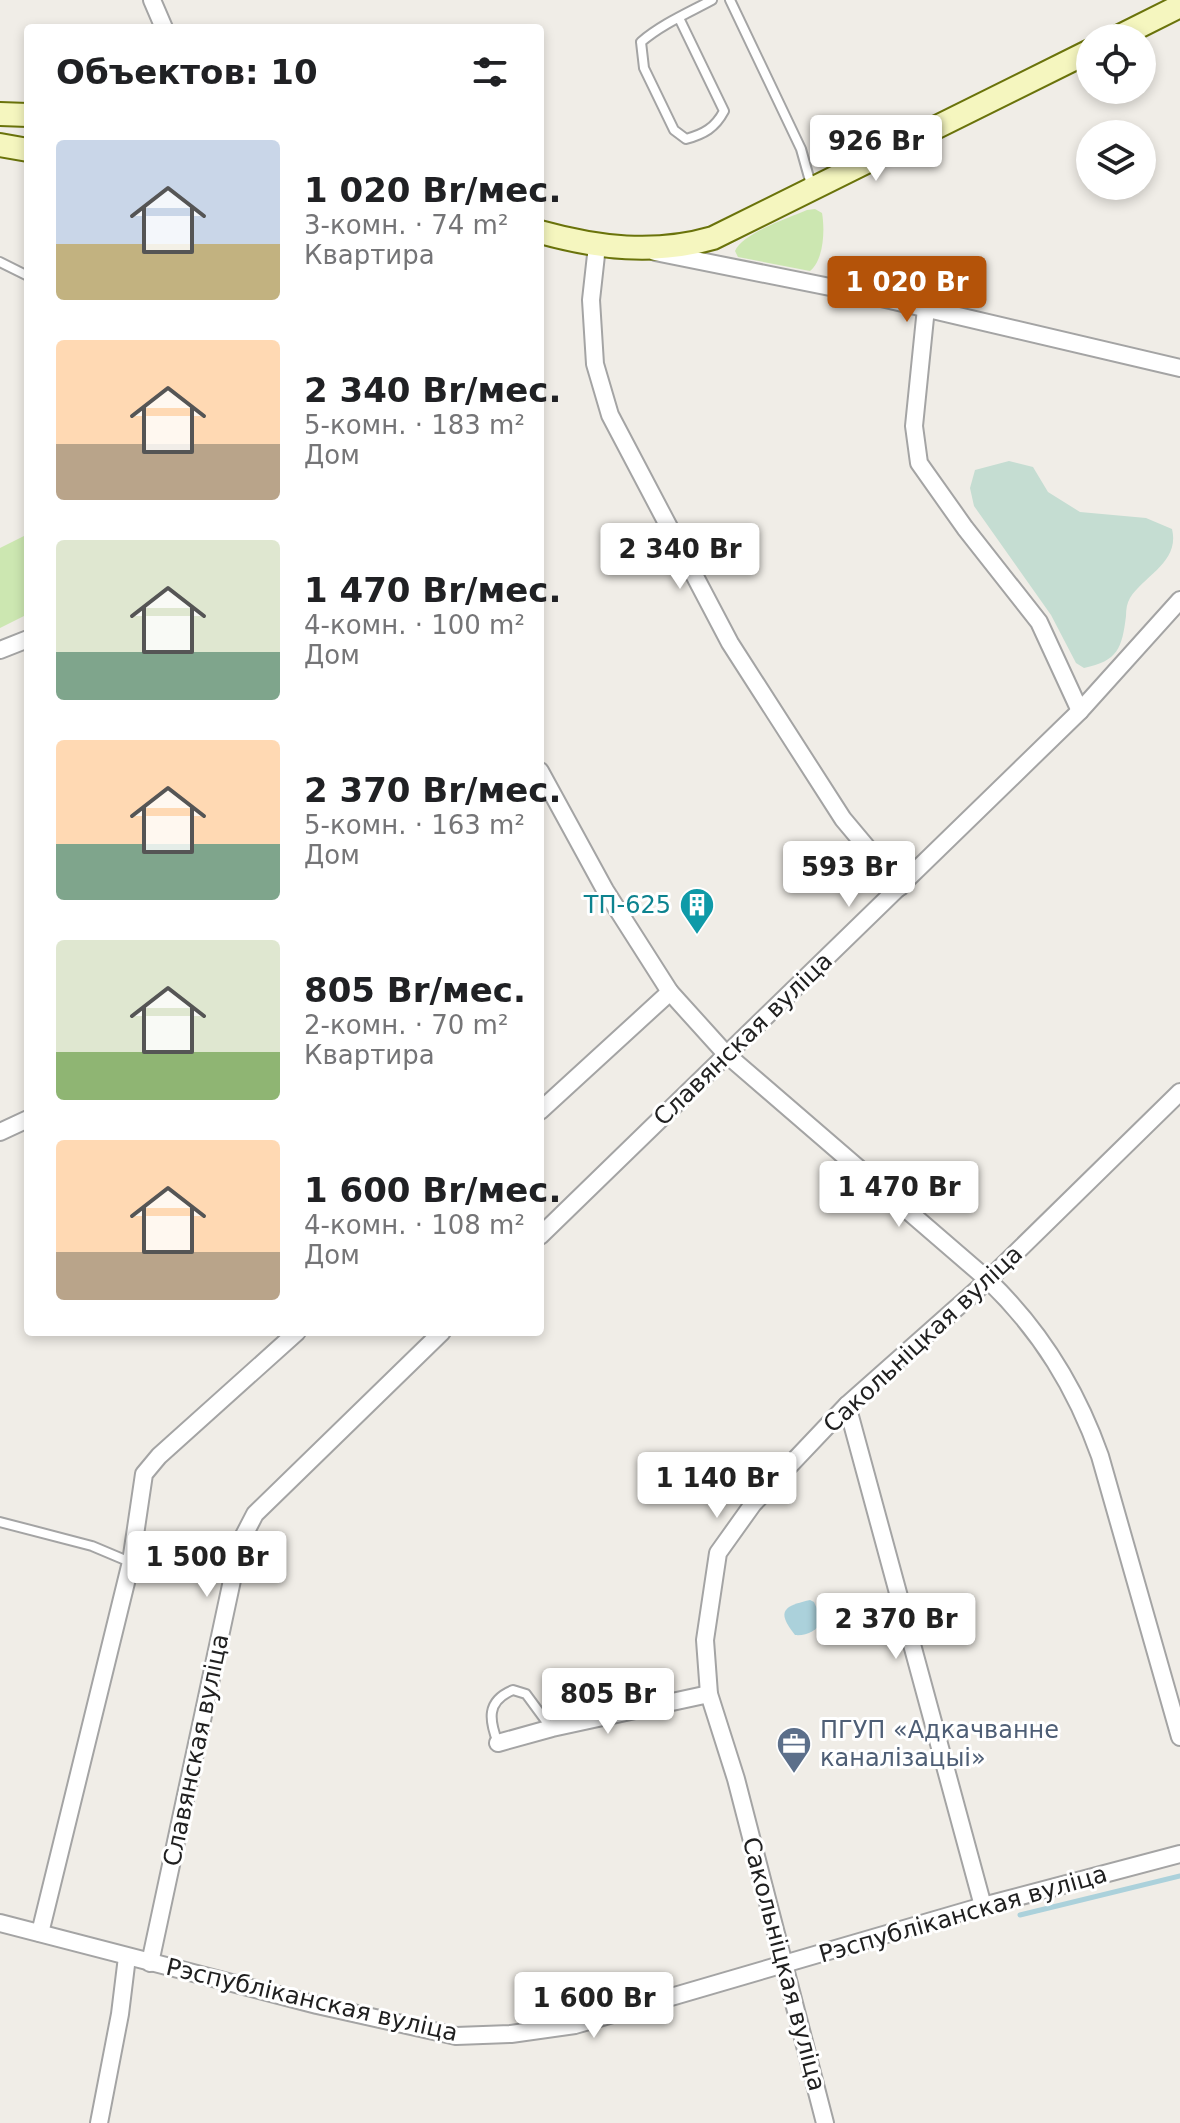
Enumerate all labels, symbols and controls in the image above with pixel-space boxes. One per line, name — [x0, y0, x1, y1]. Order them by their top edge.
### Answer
map controls — [1076, 24, 1156, 200]
button: locate — [1076, 24, 1156, 104]
icon: filters — [468, 50, 512, 94]
text: Объектов: 10 — [56, 52, 318, 92]
pin: 926 Br — [811, 115, 941, 183]
button: layers — [1076, 120, 1156, 200]
text: 926 Br — [828, 126, 924, 156]
text: 1 020 Br/мес. — [304, 170, 561, 210]
icon: home — [120, 172, 216, 268]
text: 3-комн. · 74 m² — [304, 210, 508, 240]
text: Квартира — [304, 240, 435, 270]
pin: 1 020 Br — [824, 256, 990, 324]
text: 1 020 Br — [845, 267, 969, 297]
text: 2 340 Br/мес. — [304, 370, 561, 410]
icon: home — [120, 372, 216, 468]
text: 5-комн. · 183 m² — [304, 410, 525, 440]
text: Дом — [304, 440, 360, 470]
pin: 2 340 Br — [597, 523, 763, 591]
text: 2 340 Br — [618, 534, 742, 564]
text: 1 470 Br/мес. — [304, 570, 561, 610]
icon: home — [120, 572, 216, 668]
text: 4-комн. · 100 m² — [304, 610, 525, 640]
text: Дом — [304, 640, 360, 670]
text: 2 370 Br/мес. — [304, 770, 561, 810]
icon: home — [120, 772, 216, 868]
text: 5-комн. · 163 m² — [304, 810, 525, 840]
text: Дом — [304, 840, 360, 870]
pin: 593 Br — [784, 841, 914, 909]
text: 593 Br — [801, 852, 897, 882]
building icon: ТП-625 — [678, 886, 716, 936]
place label: ТП-625 — [583, 891, 671, 919]
street label: Славянская вуліца — [648, 947, 838, 1131]
text: 805 Br/мес. — [304, 970, 526, 1010]
icon: home — [120, 972, 216, 1068]
text: 2-комн. · 70 m² — [304, 1010, 508, 1040]
text: Квартира — [304, 1040, 435, 1070]
pin: 1 470 Br — [816, 1161, 982, 1229]
text: 1 600 Br/мес. — [304, 1170, 561, 1210]
icon: home — [120, 1172, 216, 1268]
text: 1 470 Br — [837, 1172, 961, 1202]
text: 4-комн. · 108 m² — [304, 1210, 525, 1240]
text: Дом — [304, 1240, 360, 1270]
street label: Сакольніцкая вуліца — [818, 1240, 1028, 1438]
pin: 1 140 Br — [634, 1452, 800, 1520]
text: 1 140 Br — [655, 1463, 779, 1493]
pin: 1 500 Br — [124, 1531, 290, 1599]
text: 1 500 Br — [145, 1542, 269, 1572]
pin: 2 370 Br — [813, 1593, 979, 1661]
text: 2 370 Br — [834, 1604, 958, 1634]
street label: Славянская вуліца — [158, 1631, 234, 1869]
pin: 805 Br — [543, 1668, 673, 1736]
text: 805 Br — [560, 1679, 656, 1709]
place label: ПГУП «Адкачванне каналізацыі» — [820, 1716, 1059, 1772]
office icon: ПГУП «Адкачванне каналізацыі» — [775, 1725, 813, 1775]
street label: Сакольніцкая вуліца — [737, 1834, 831, 2094]
street label: Рэспубліканская вуліца — [816, 1859, 1110, 1969]
street label: Рэспубліканская вуліца — [164, 1953, 460, 2047]
pin: 1 600 Br — [511, 1972, 677, 2040]
text: 1 600 Br — [532, 1983, 656, 2013]

